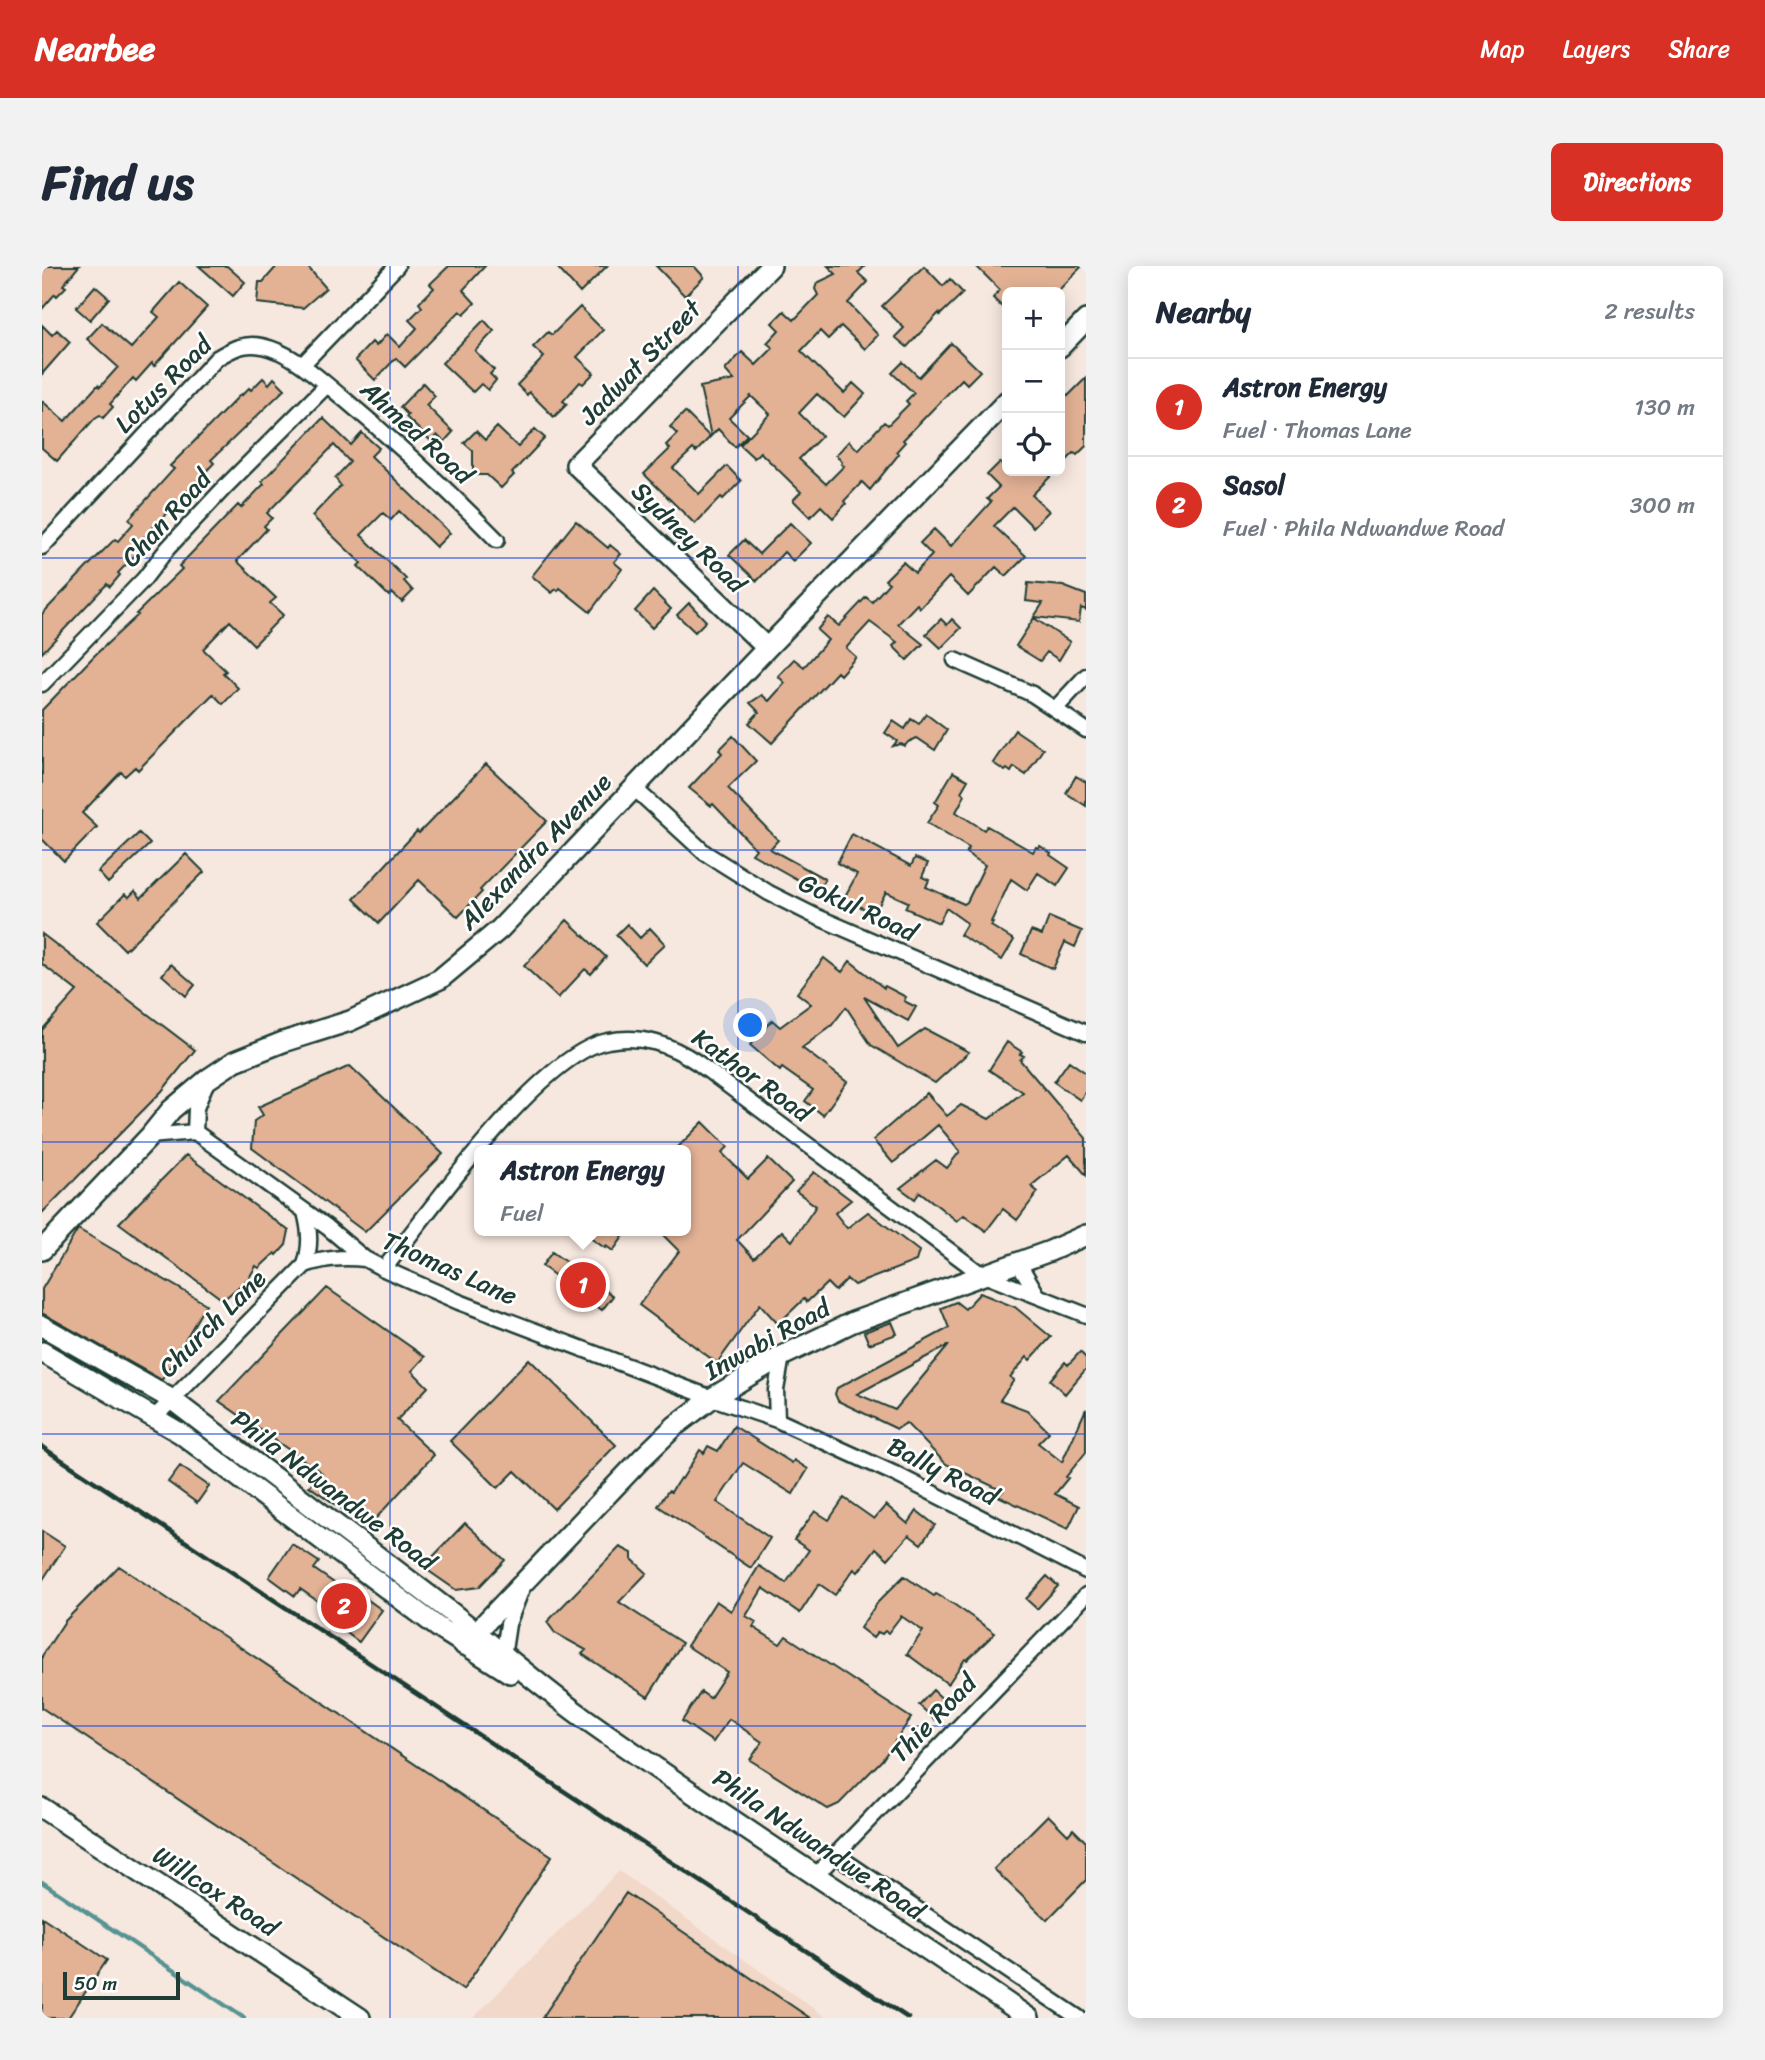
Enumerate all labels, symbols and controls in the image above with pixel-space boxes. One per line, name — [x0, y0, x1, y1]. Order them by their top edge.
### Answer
text: Nearbee — [35, 20, 155, 78]
text: Map — [1480, 28, 1525, 70]
text: Layers — [1563, 28, 1630, 70]
text: Share — [1668, 28, 1730, 70]
text: Find us — [42, 139, 194, 226]
button: Directions — [1551, 143, 1723, 221]
text: Nearby — [1156, 285, 1251, 339]
street label: Jadwat Street — [567, 287, 714, 437]
map controls — [1002, 287, 1065, 476]
button: + — [1002, 287, 1065, 350]
text: 2 results — [1604, 291, 1695, 332]
street label: Lotus Road — [103, 322, 225, 444]
button: − — [1002, 350, 1065, 413]
text: Astron Energy — [1223, 364, 1387, 410]
street label: Ahmed Road — [349, 367, 486, 498]
text: 1 — [1174, 387, 1184, 428]
text: 130 m — [1634, 387, 1695, 428]
text: Fuel · Thomas Lane — [1223, 410, 1412, 451]
button: locate — [1002, 413, 1065, 476]
street label: Chan Road — [109, 457, 225, 578]
text: Sasol — [1223, 462, 1285, 508]
street label: Sydney Road — [620, 469, 759, 606]
text: 2 — [1172, 485, 1186, 526]
text: 300 m — [1630, 485, 1695, 526]
text: Fuel · Phila Ndwandwe Road — [1223, 508, 1504, 549]
street label: Alexandra Avenue — [446, 761, 623, 942]
street label: Gokul Road — [791, 859, 927, 956]
your location — [733, 1008, 767, 1042]
street label: Kathor Road — [682, 1015, 824, 1136]
popup — [474, 1145, 691, 1236]
text: Astron Energy — [500, 1147, 665, 1193]
text: Fuel — [500, 1193, 544, 1234]
street label: Thomas Lane — [375, 1218, 525, 1318]
street label: Church Lane — [146, 1257, 278, 1389]
pin: 1 — [560, 1259, 606, 1311]
street label: Inwabi Road — [694, 1284, 841, 1393]
street label: Phila Ndwandwe Road — [221, 1397, 449, 1584]
street label: Bally Road — [879, 1423, 1009, 1520]
pin: 2 — [321, 1580, 367, 1632]
street label: Thie Road — [878, 1661, 990, 1774]
street label: Phila Ndwandwe Road — [703, 1755, 937, 1934]
street label: Willcox Road — [143, 1833, 291, 1951]
text: 50 m — [74, 1967, 117, 2000]
scale bar — [63, 1969, 180, 2001]

